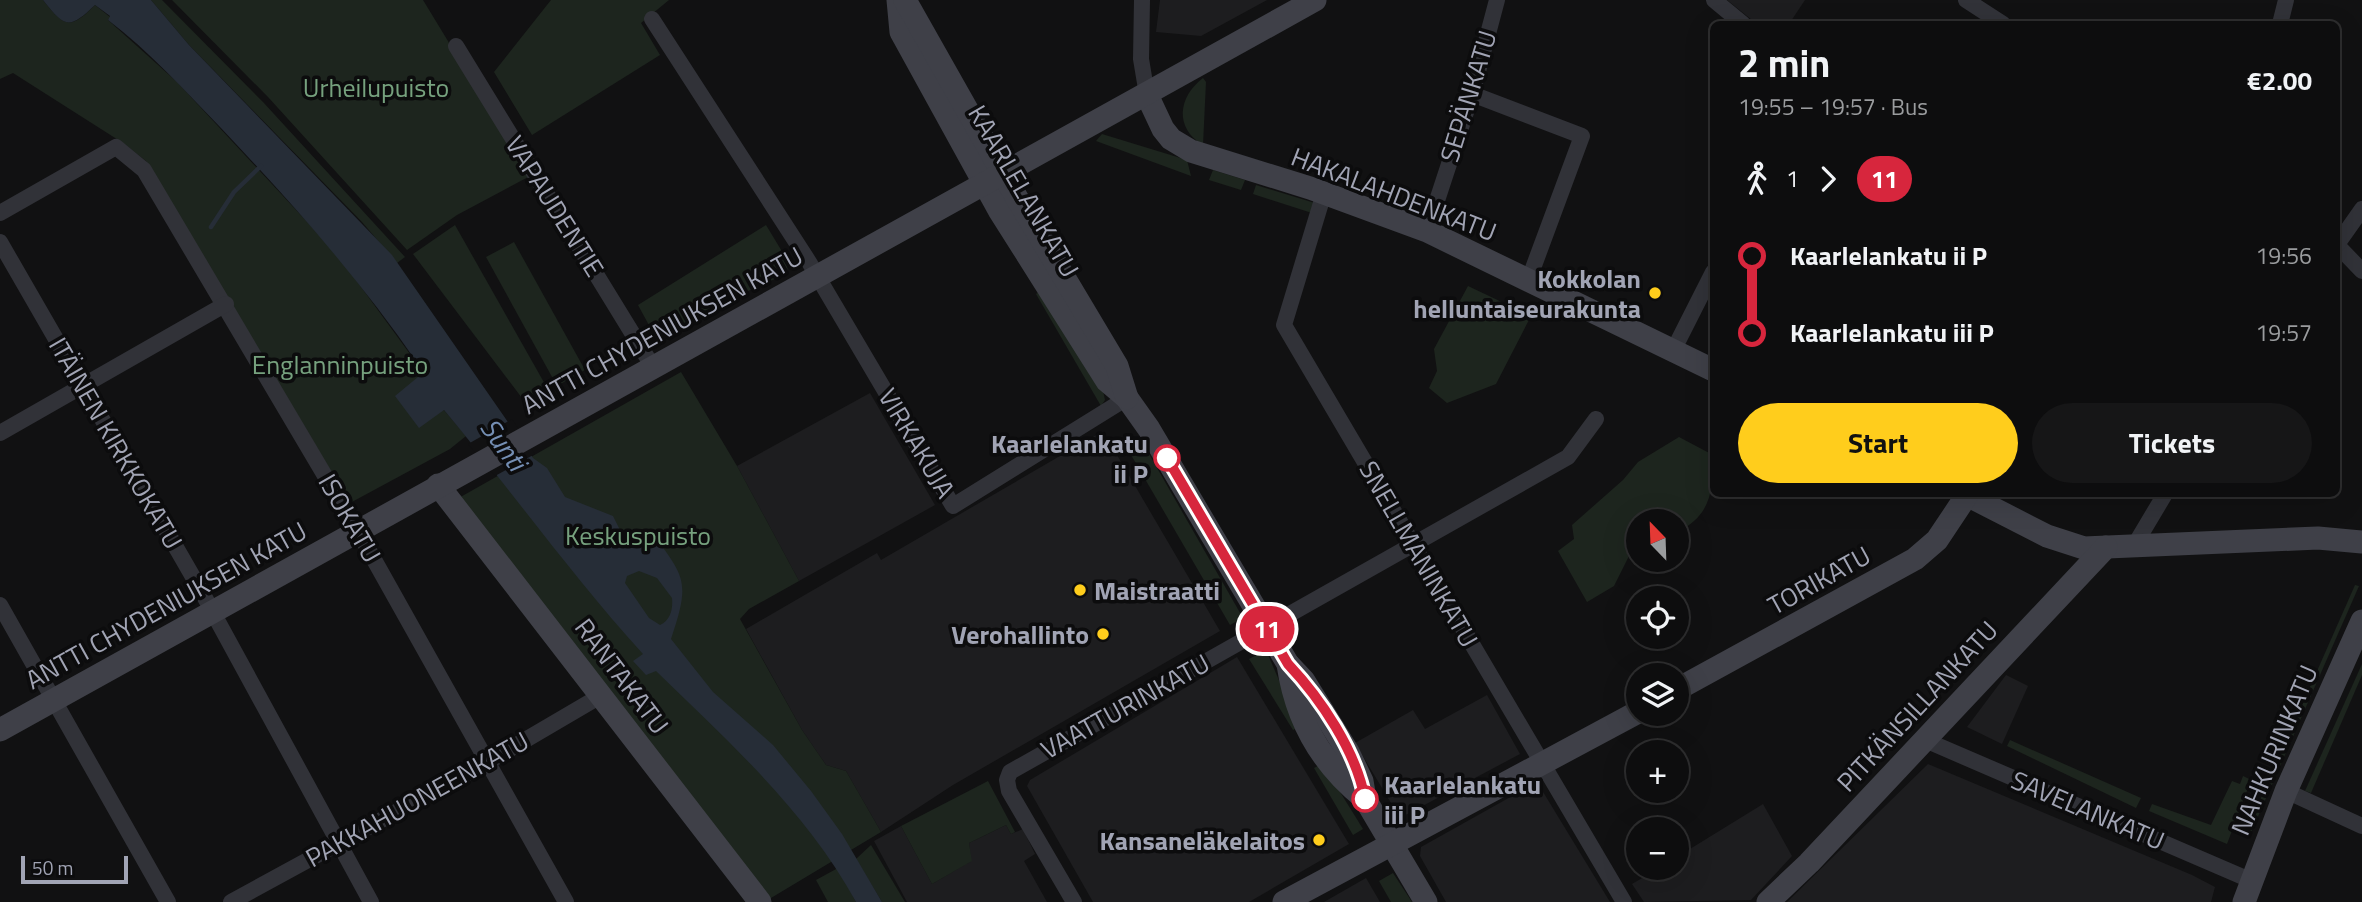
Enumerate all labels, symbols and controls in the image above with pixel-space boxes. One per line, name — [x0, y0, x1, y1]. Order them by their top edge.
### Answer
street label: SEPÄNKATU — [1430, 25, 1506, 167]
text: 2 min — [1738, 34, 1830, 92]
text: €2.00 — [2247, 61, 2312, 100]
park label: Urheilupuisto — [303, 68, 449, 107]
text: 19:55 – 19:57 · Bus — [1738, 89, 1928, 124]
street label: KAARLELANKATU — [959, 97, 1089, 285]
street label: VAPAUDENTIE — [496, 128, 614, 284]
street label: HAKALAHDENKATU — [1286, 137, 1502, 251]
icon: walk — [1738, 160, 1776, 198]
icon: forward — [1809, 160, 1847, 198]
text: 1 — [1786, 161, 1799, 196]
text: 11 — [1871, 161, 1898, 197]
street label: ANTTI CHYDENIUKSEN KATU — [514, 236, 810, 424]
text: Kaarlelankatu ii P — [1790, 236, 1987, 275]
text: 19:56 — [2255, 238, 2312, 273]
place label: Kokkolan helluntaiseurakunta — [1413, 259, 1641, 328]
marker: Kokkolan helluntaiseurakunta — [1647, 285, 1663, 301]
text: Kaarlelankatu iii P — [1790, 313, 1994, 352]
text: 19:57 — [2255, 315, 2312, 350]
street label: ITÄINEN KIRKKOKATU — [39, 330, 193, 556]
park label: Englanninpuisto — [252, 345, 428, 384]
street label: VIRKAKUJA — [869, 381, 965, 505]
button: Start — [1738, 403, 2018, 483]
button: Tickets — [2032, 403, 2312, 483]
water label: Sunti — [470, 409, 540, 482]
place label: Kaarlelankatu ii P — [991, 424, 1148, 493]
marker: Kaarlelankatu ii P — [1154, 445, 1180, 471]
street label: SNELLMANINKATU — [1350, 454, 1488, 654]
street label: ISOKATU — [309, 466, 391, 570]
north arrow — [1626, 509, 1689, 572]
map controls — [1626, 509, 1689, 880]
street label: ANTTI CHYDENIUKSEN KATU — [18, 511, 314, 699]
park label: Keskuspuisto — [565, 516, 711, 555]
street label: TORIKATU — [1760, 536, 1878, 624]
place label: Maistraatti — [1094, 571, 1220, 610]
marker: Maistraatti — [1072, 582, 1088, 598]
button: locate — [1626, 586, 1689, 649]
line badge: 11 — [1236, 606, 1298, 652]
street label: RANTAKATU — [565, 610, 679, 742]
text: 11 — [1254, 611, 1280, 647]
street label: PITKÄNSILLANKATU — [1827, 612, 2007, 800]
place label: Verohallinto — [951, 615, 1089, 654]
marker: Verohallinto — [1095, 626, 1111, 642]
street label: VAATTURINKATU — [1033, 643, 1217, 769]
street label: NAHKURINKATU — [2221, 659, 2327, 841]
button: layers — [1626, 663, 1689, 726]
street label: PAKKAHUONEENKATU — [298, 721, 536, 877]
button: + — [1626, 740, 1689, 803]
street label: SAVELANKATU — [2005, 760, 2171, 860]
place label: Kaarlelankatu iii P — [1384, 765, 1541, 834]
marker: Kaarlelankatu iii P — [1352, 786, 1378, 812]
button: − — [1626, 817, 1689, 880]
place label: Kansaneläkelaitos — [1100, 821, 1305, 860]
marker: Kansaneläkelaitos — [1311, 832, 1327, 848]
scale bar — [21, 853, 128, 885]
text: 50 m — [32, 853, 73, 882]

